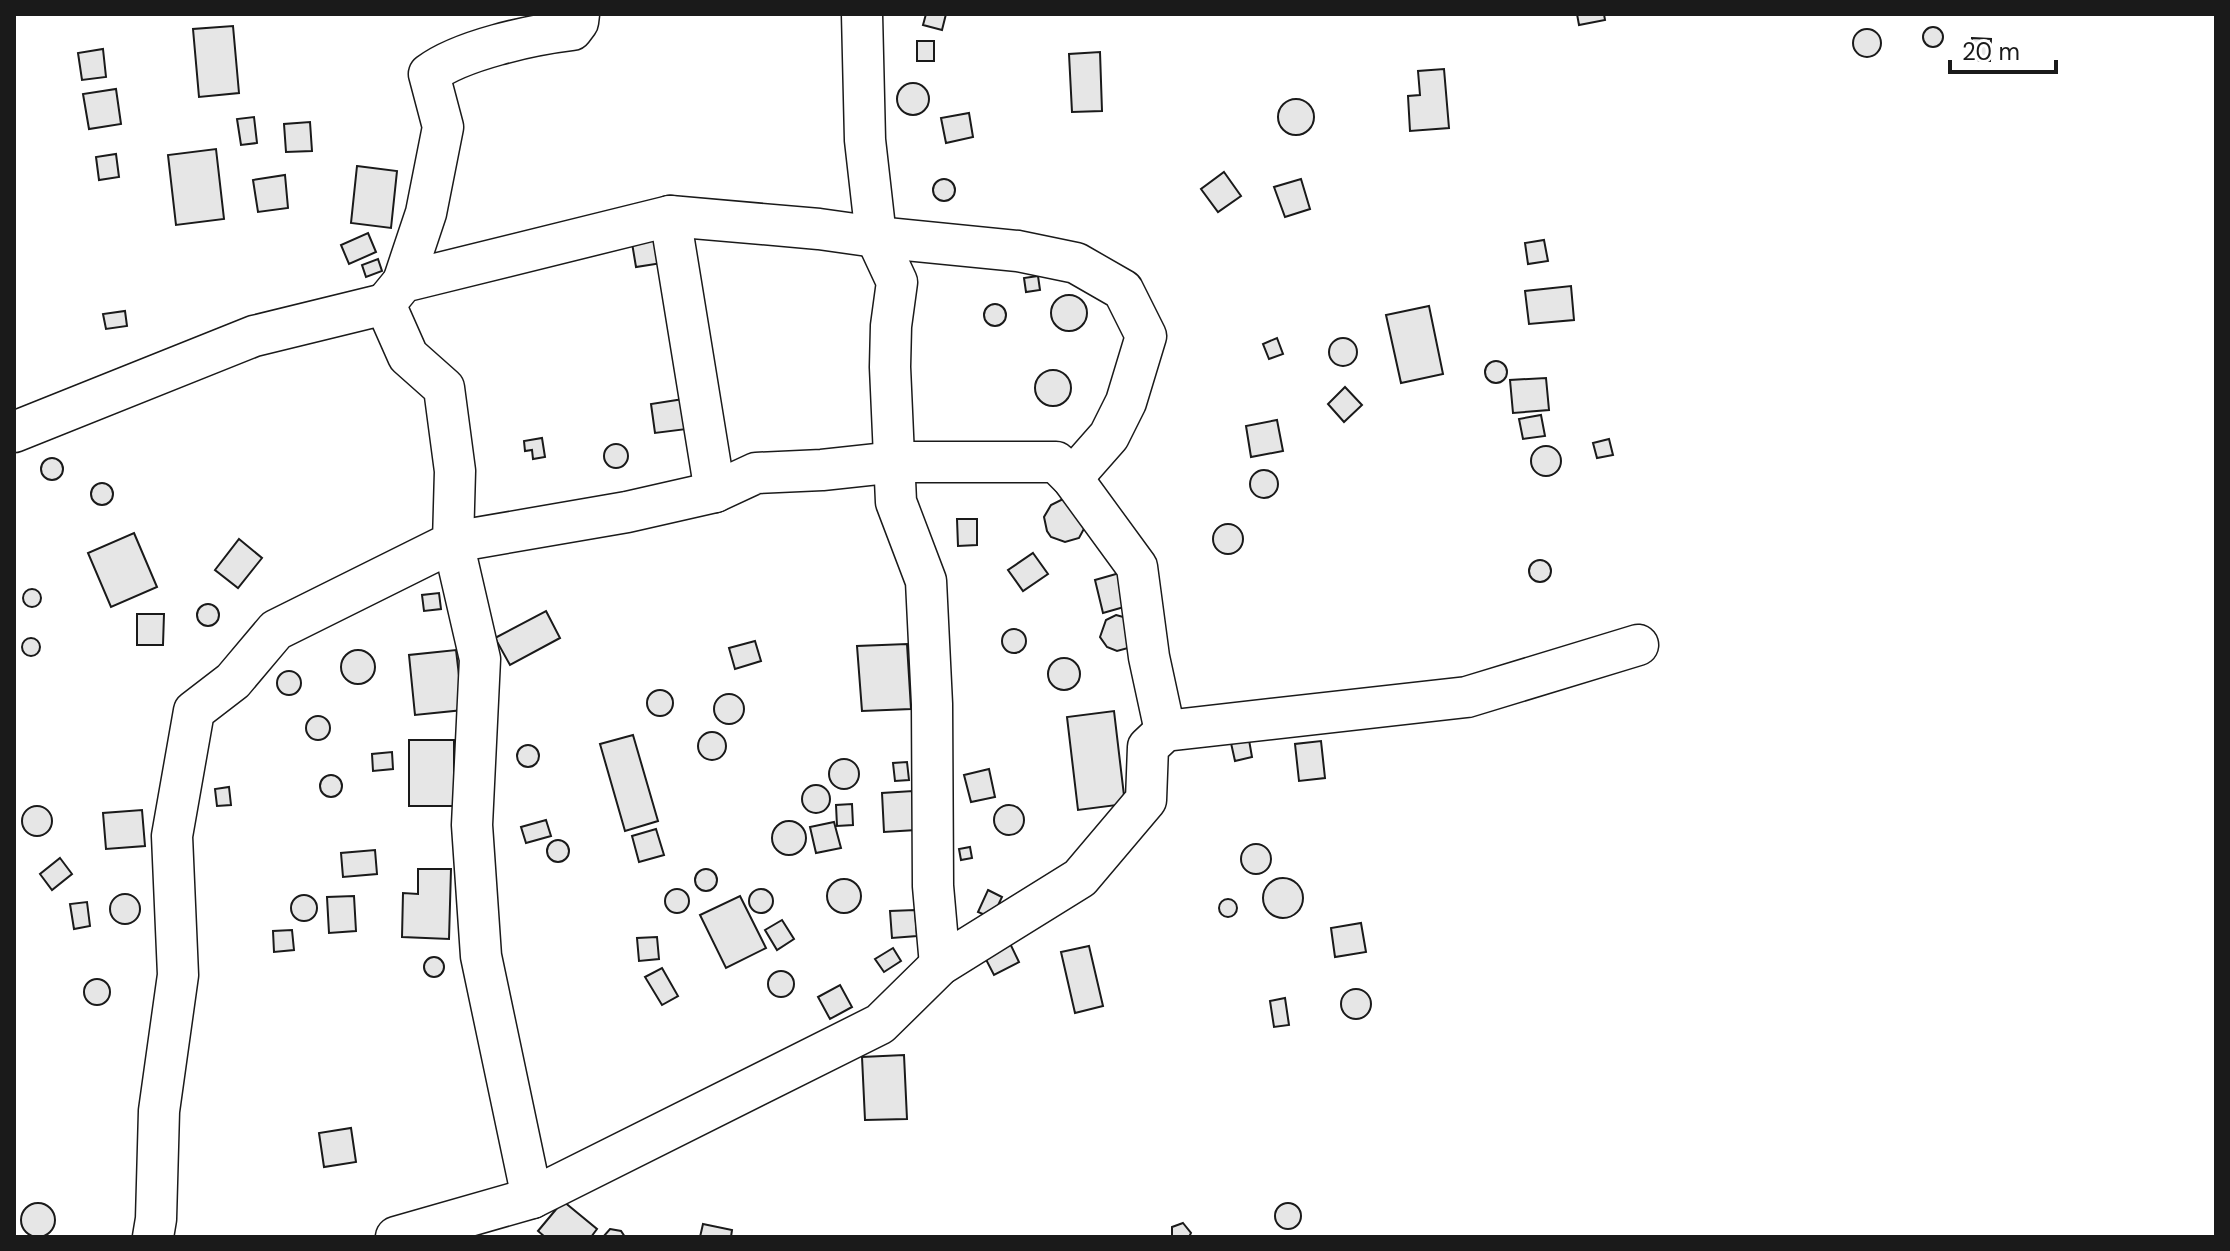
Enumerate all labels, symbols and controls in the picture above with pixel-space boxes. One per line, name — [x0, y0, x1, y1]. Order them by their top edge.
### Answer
scale bar — [1950, 24, 2056, 74]
text: 20 m — [1962, 36, 2020, 67]

